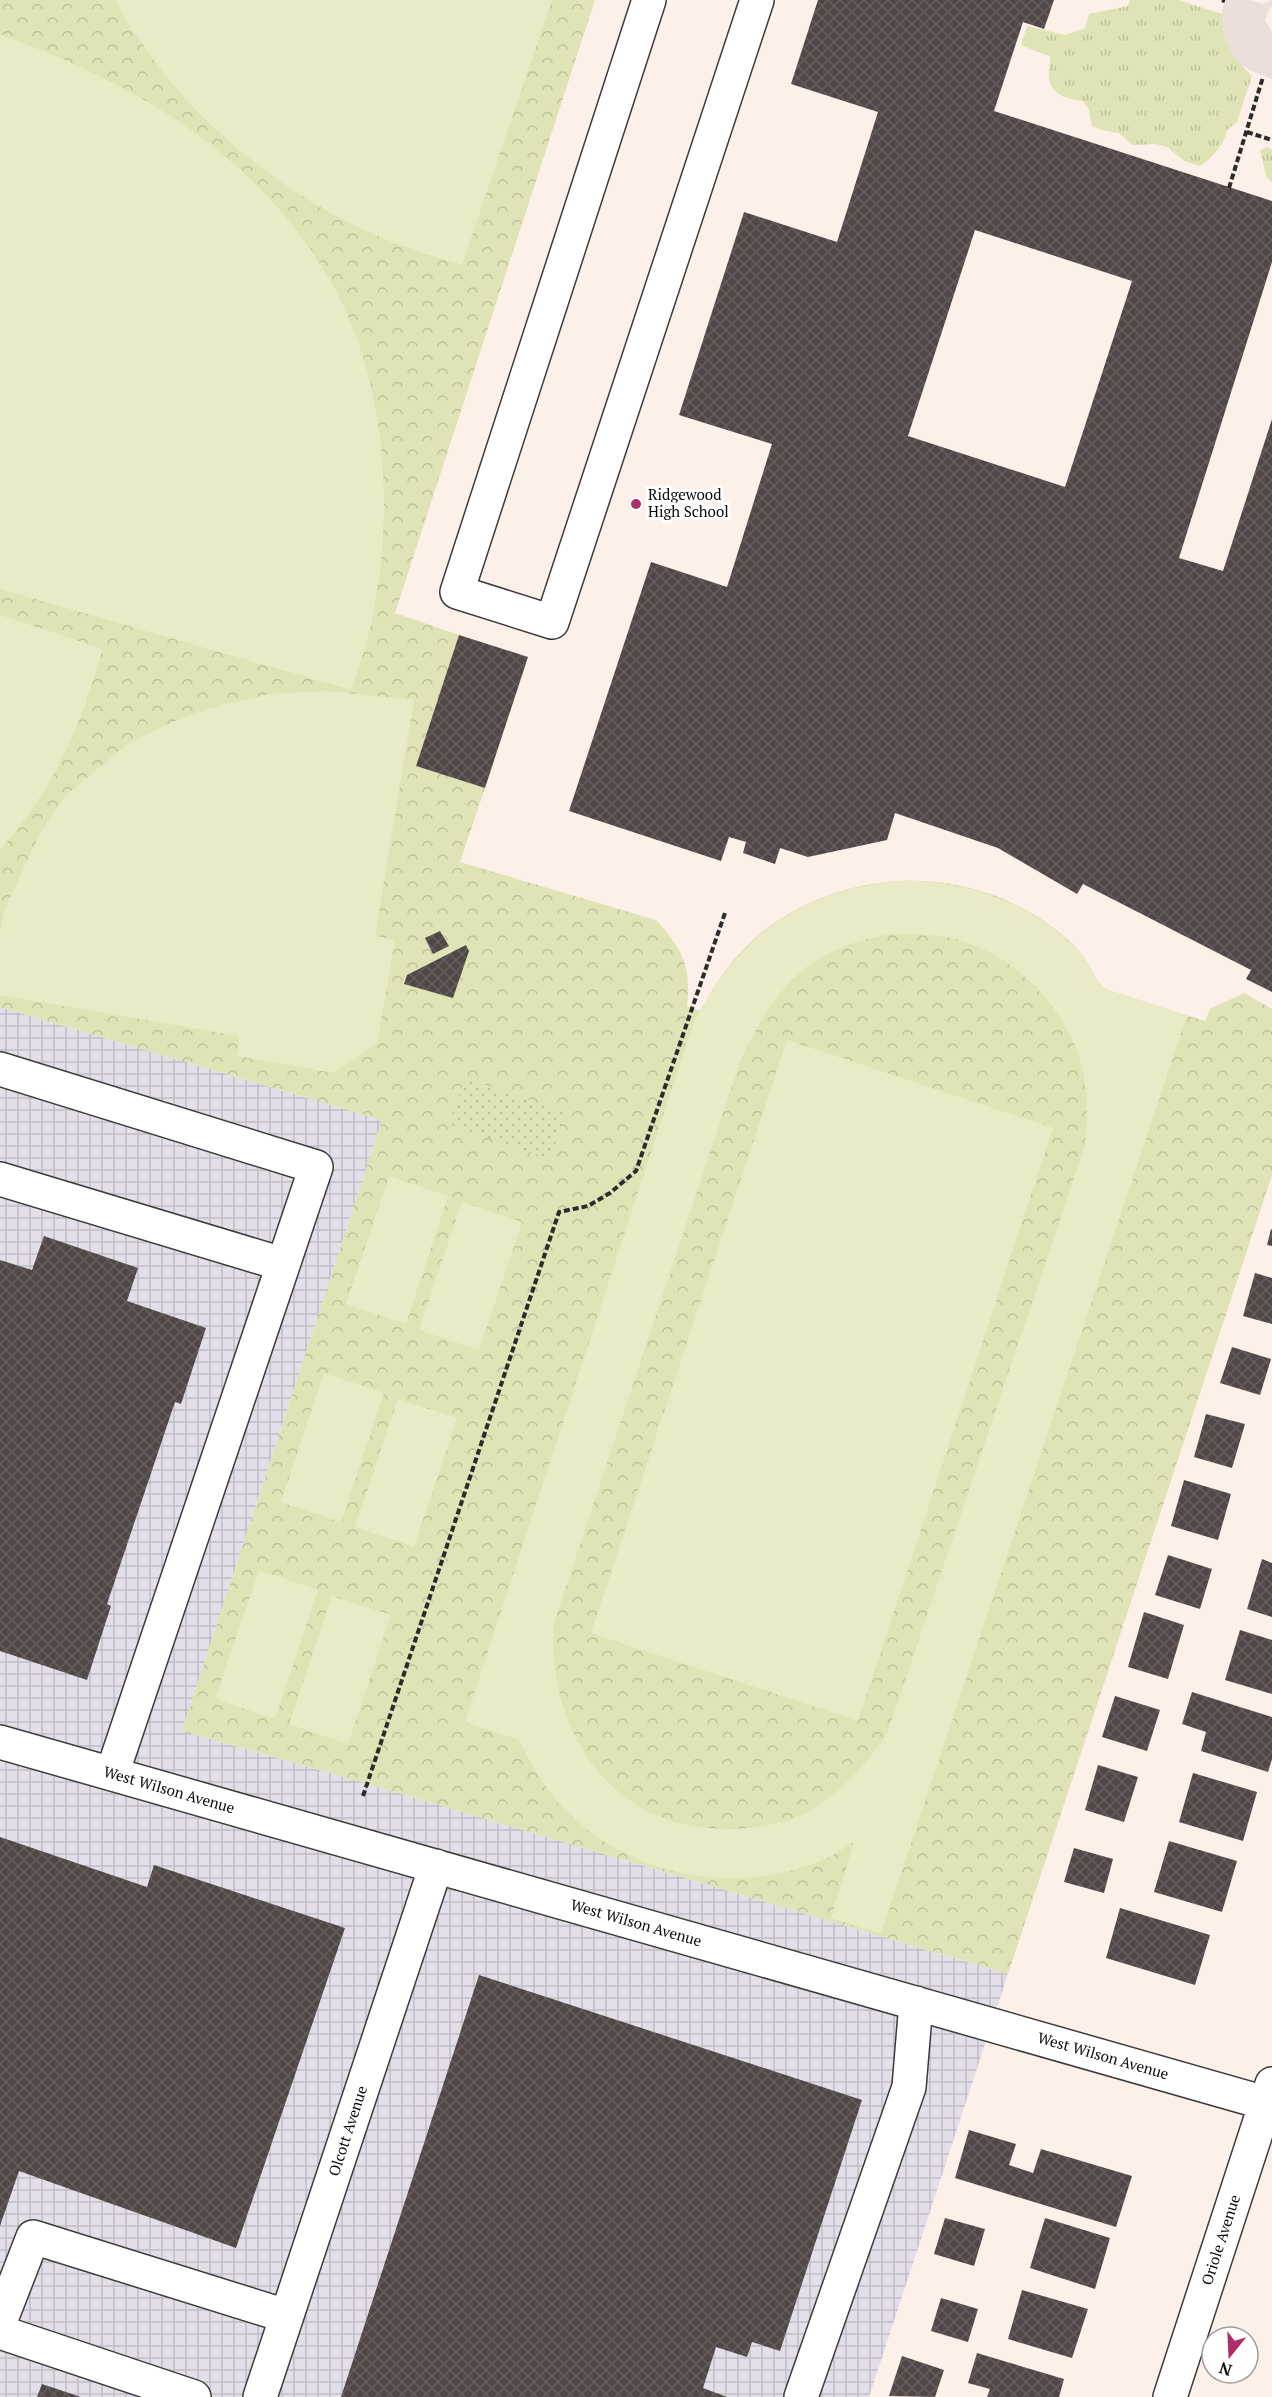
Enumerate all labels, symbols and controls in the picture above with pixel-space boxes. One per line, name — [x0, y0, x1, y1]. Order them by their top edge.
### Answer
place label: Ridgewood High School — [648, 484, 729, 521]
marker: Ridgewood High School — [629, 497, 643, 511]
street label: West Wilson Avenue — [101, 1761, 237, 1817]
street label: West Wilson Avenue — [568, 1894, 704, 1950]
street label: West Wilson Avenue — [1035, 2027, 1171, 2083]
street label: Olcott Avenue — [323, 2083, 371, 2179]
street label: Oriole Avenue — [1196, 2192, 1244, 2288]
north arrow — [1200, 2325, 1260, 2385]
text: N — [1216, 2357, 1235, 2382]

